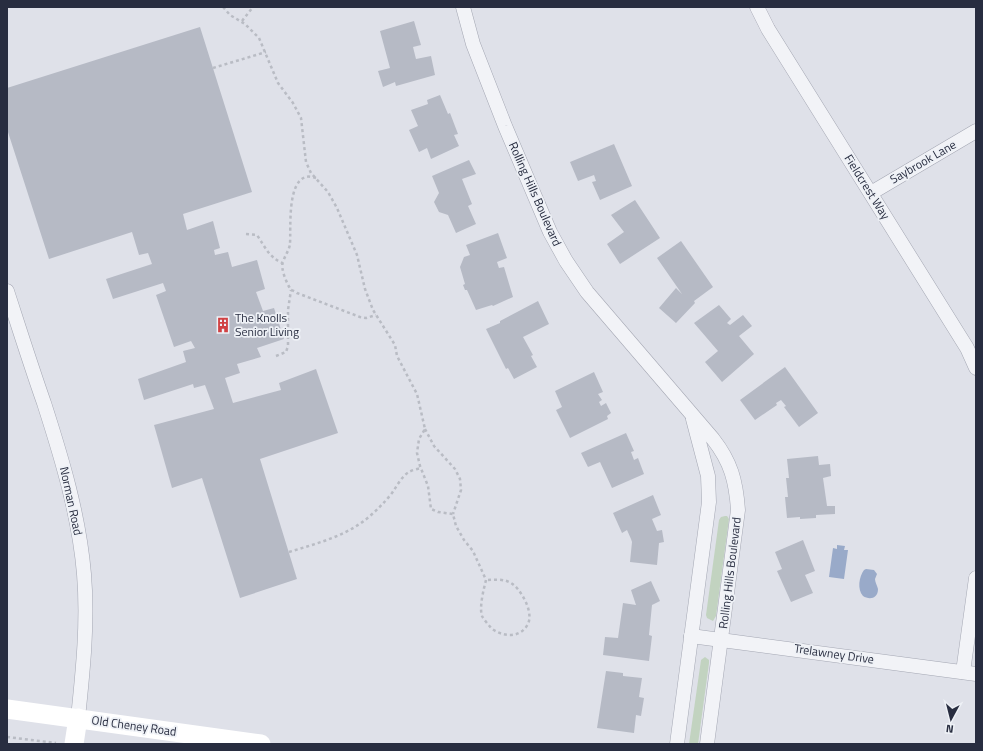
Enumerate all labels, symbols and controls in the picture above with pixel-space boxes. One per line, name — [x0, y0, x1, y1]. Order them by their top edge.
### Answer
street label: Saybrook Lane — [886, 135, 960, 188]
street label: Rolling Hills Boulevard — [504, 139, 567, 249]
street label: Fieldcrest Way — [840, 150, 895, 223]
place label: The Knolls Senior Living — [235, 308, 299, 341]
building icon: The Knolls Senior Living — [214, 316, 232, 334]
street label: Norman Road — [55, 465, 88, 537]
street label: Rolling Hills Boulevard — [713, 516, 746, 630]
street label: Trelawney Drive — [793, 639, 875, 669]
north arrow — [931, 699, 971, 739]
street label: Old Cheney Road — [90, 710, 178, 741]
text: N — [945, 721, 955, 737]

